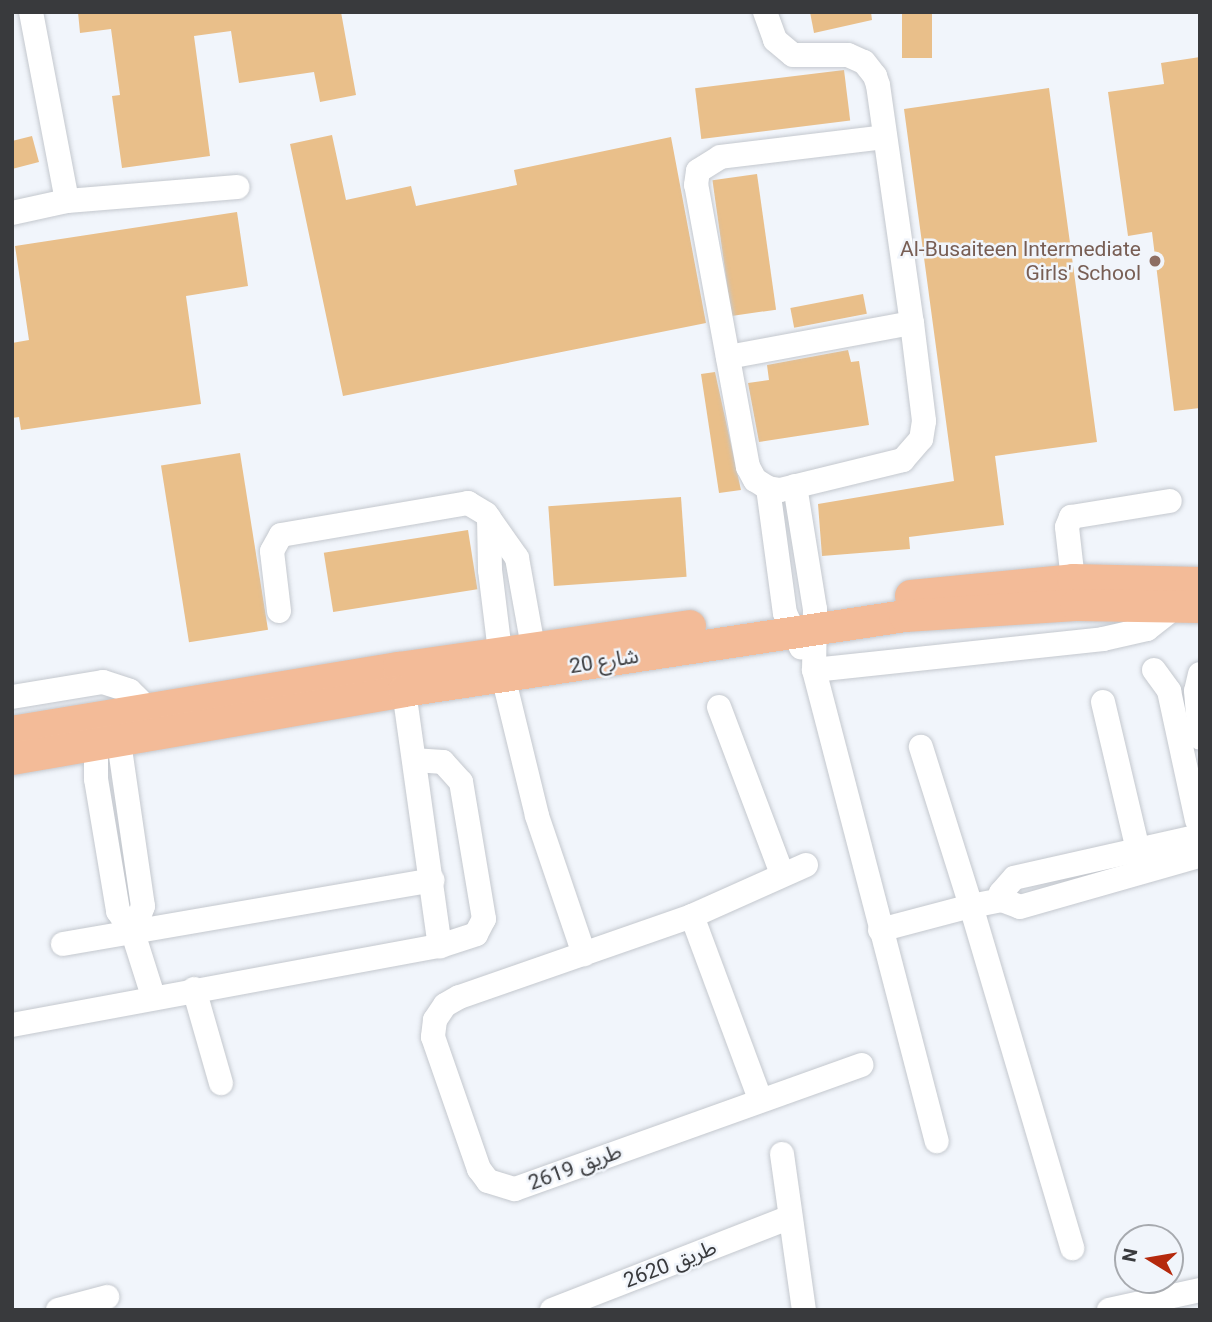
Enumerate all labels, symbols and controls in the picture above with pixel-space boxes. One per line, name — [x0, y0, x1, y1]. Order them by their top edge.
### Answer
place label: Al-Busaiteen Intermediate Girls' School — [900, 236, 1141, 286]
marker: Al-Busaiteen Intermediate Girls' School — [1147, 253, 1163, 269]
street label: شارع 20 — [568, 643, 640, 679]
street label: طريق 2619 — [525, 1138, 625, 1196]
north arrow — [1114, 1224, 1184, 1294]
street label: طريق 2620 — [620, 1235, 720, 1293]
text: N — [1117, 1247, 1142, 1264]

